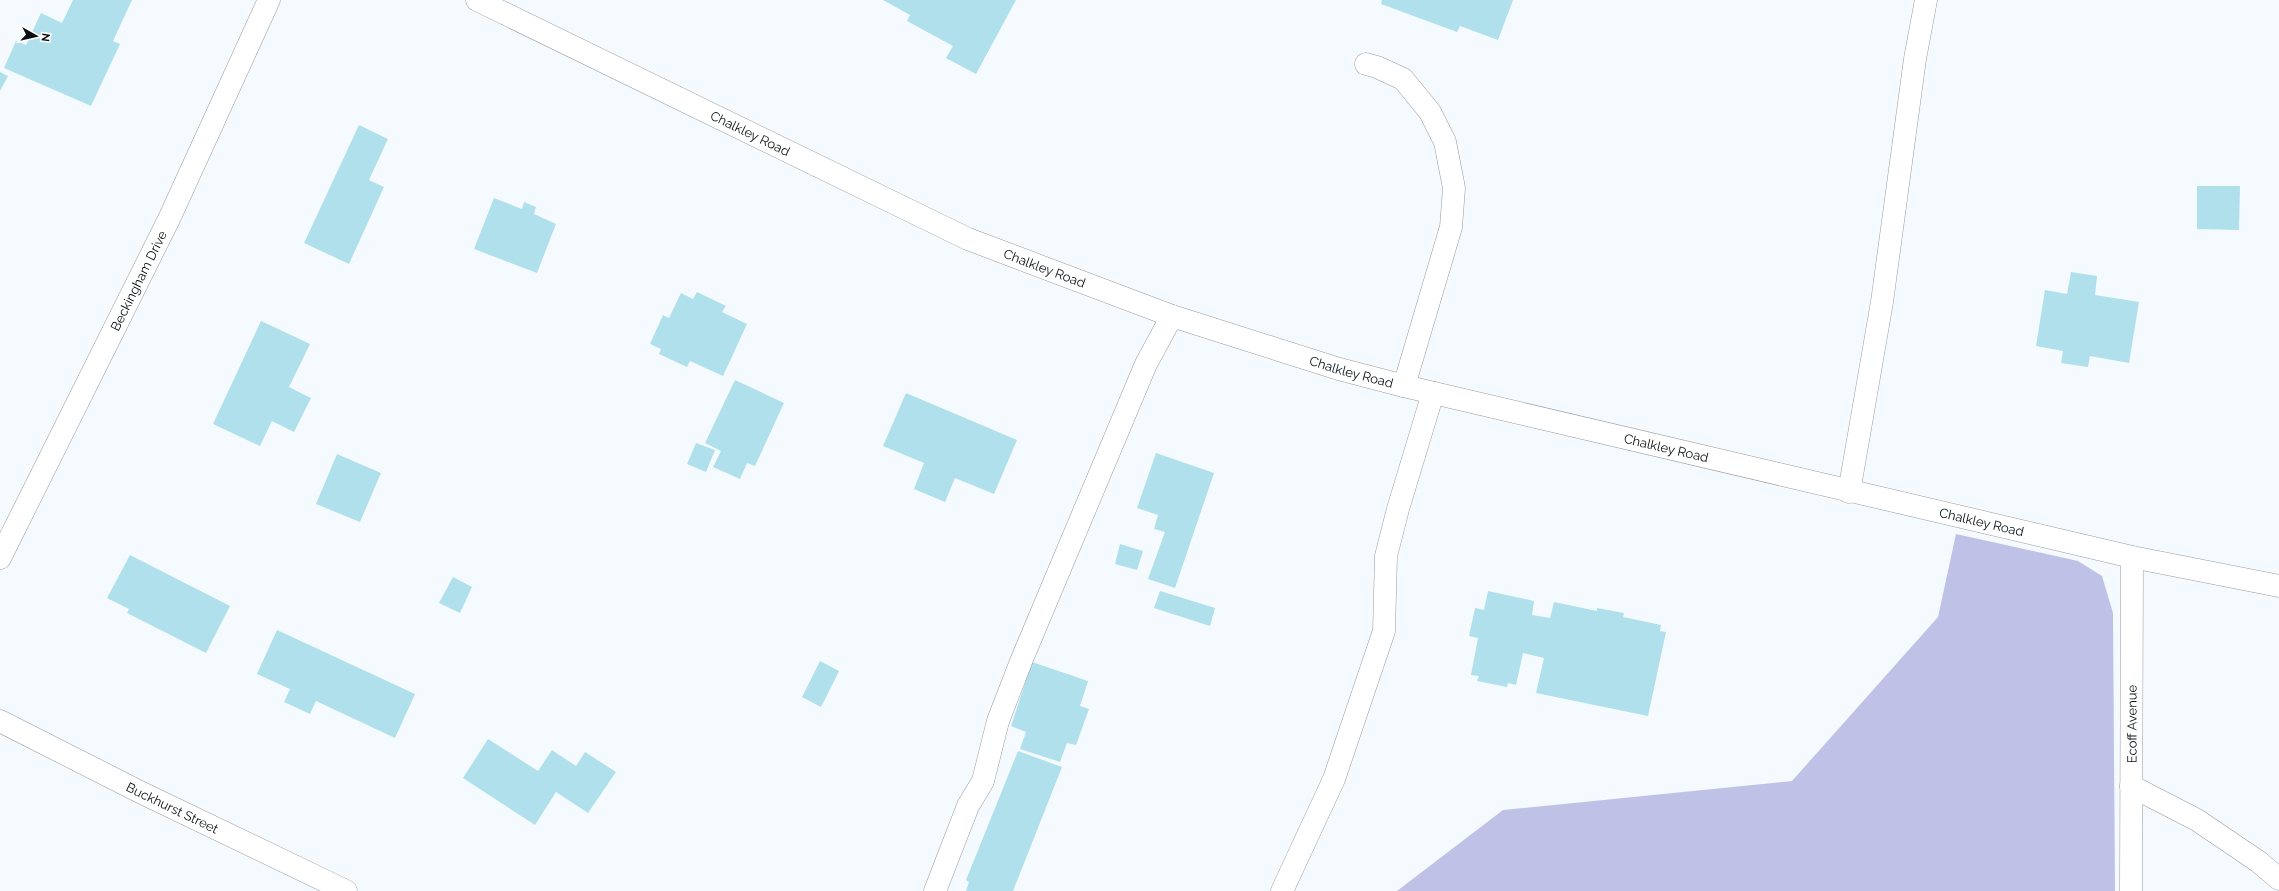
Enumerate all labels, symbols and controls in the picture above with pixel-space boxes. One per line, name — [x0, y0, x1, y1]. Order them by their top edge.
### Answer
north arrow — [16, 16, 56, 56]
text: N — [38, 32, 52, 42]
street label: Chalkley Road — [708, 108, 792, 159]
street label: Beckingham Drive — [108, 228, 170, 333]
street label: Chalkley Road — [1001, 246, 1087, 291]
street label: Chalkley Road — [1308, 353, 1395, 391]
street label: Chalkley Road — [1623, 431, 1710, 465]
street label: Chalkley Road — [1938, 505, 2025, 539]
street label: Ecoff Avenue — [2124, 684, 2140, 763]
street label: Buckhurst Street — [124, 779, 221, 837]

